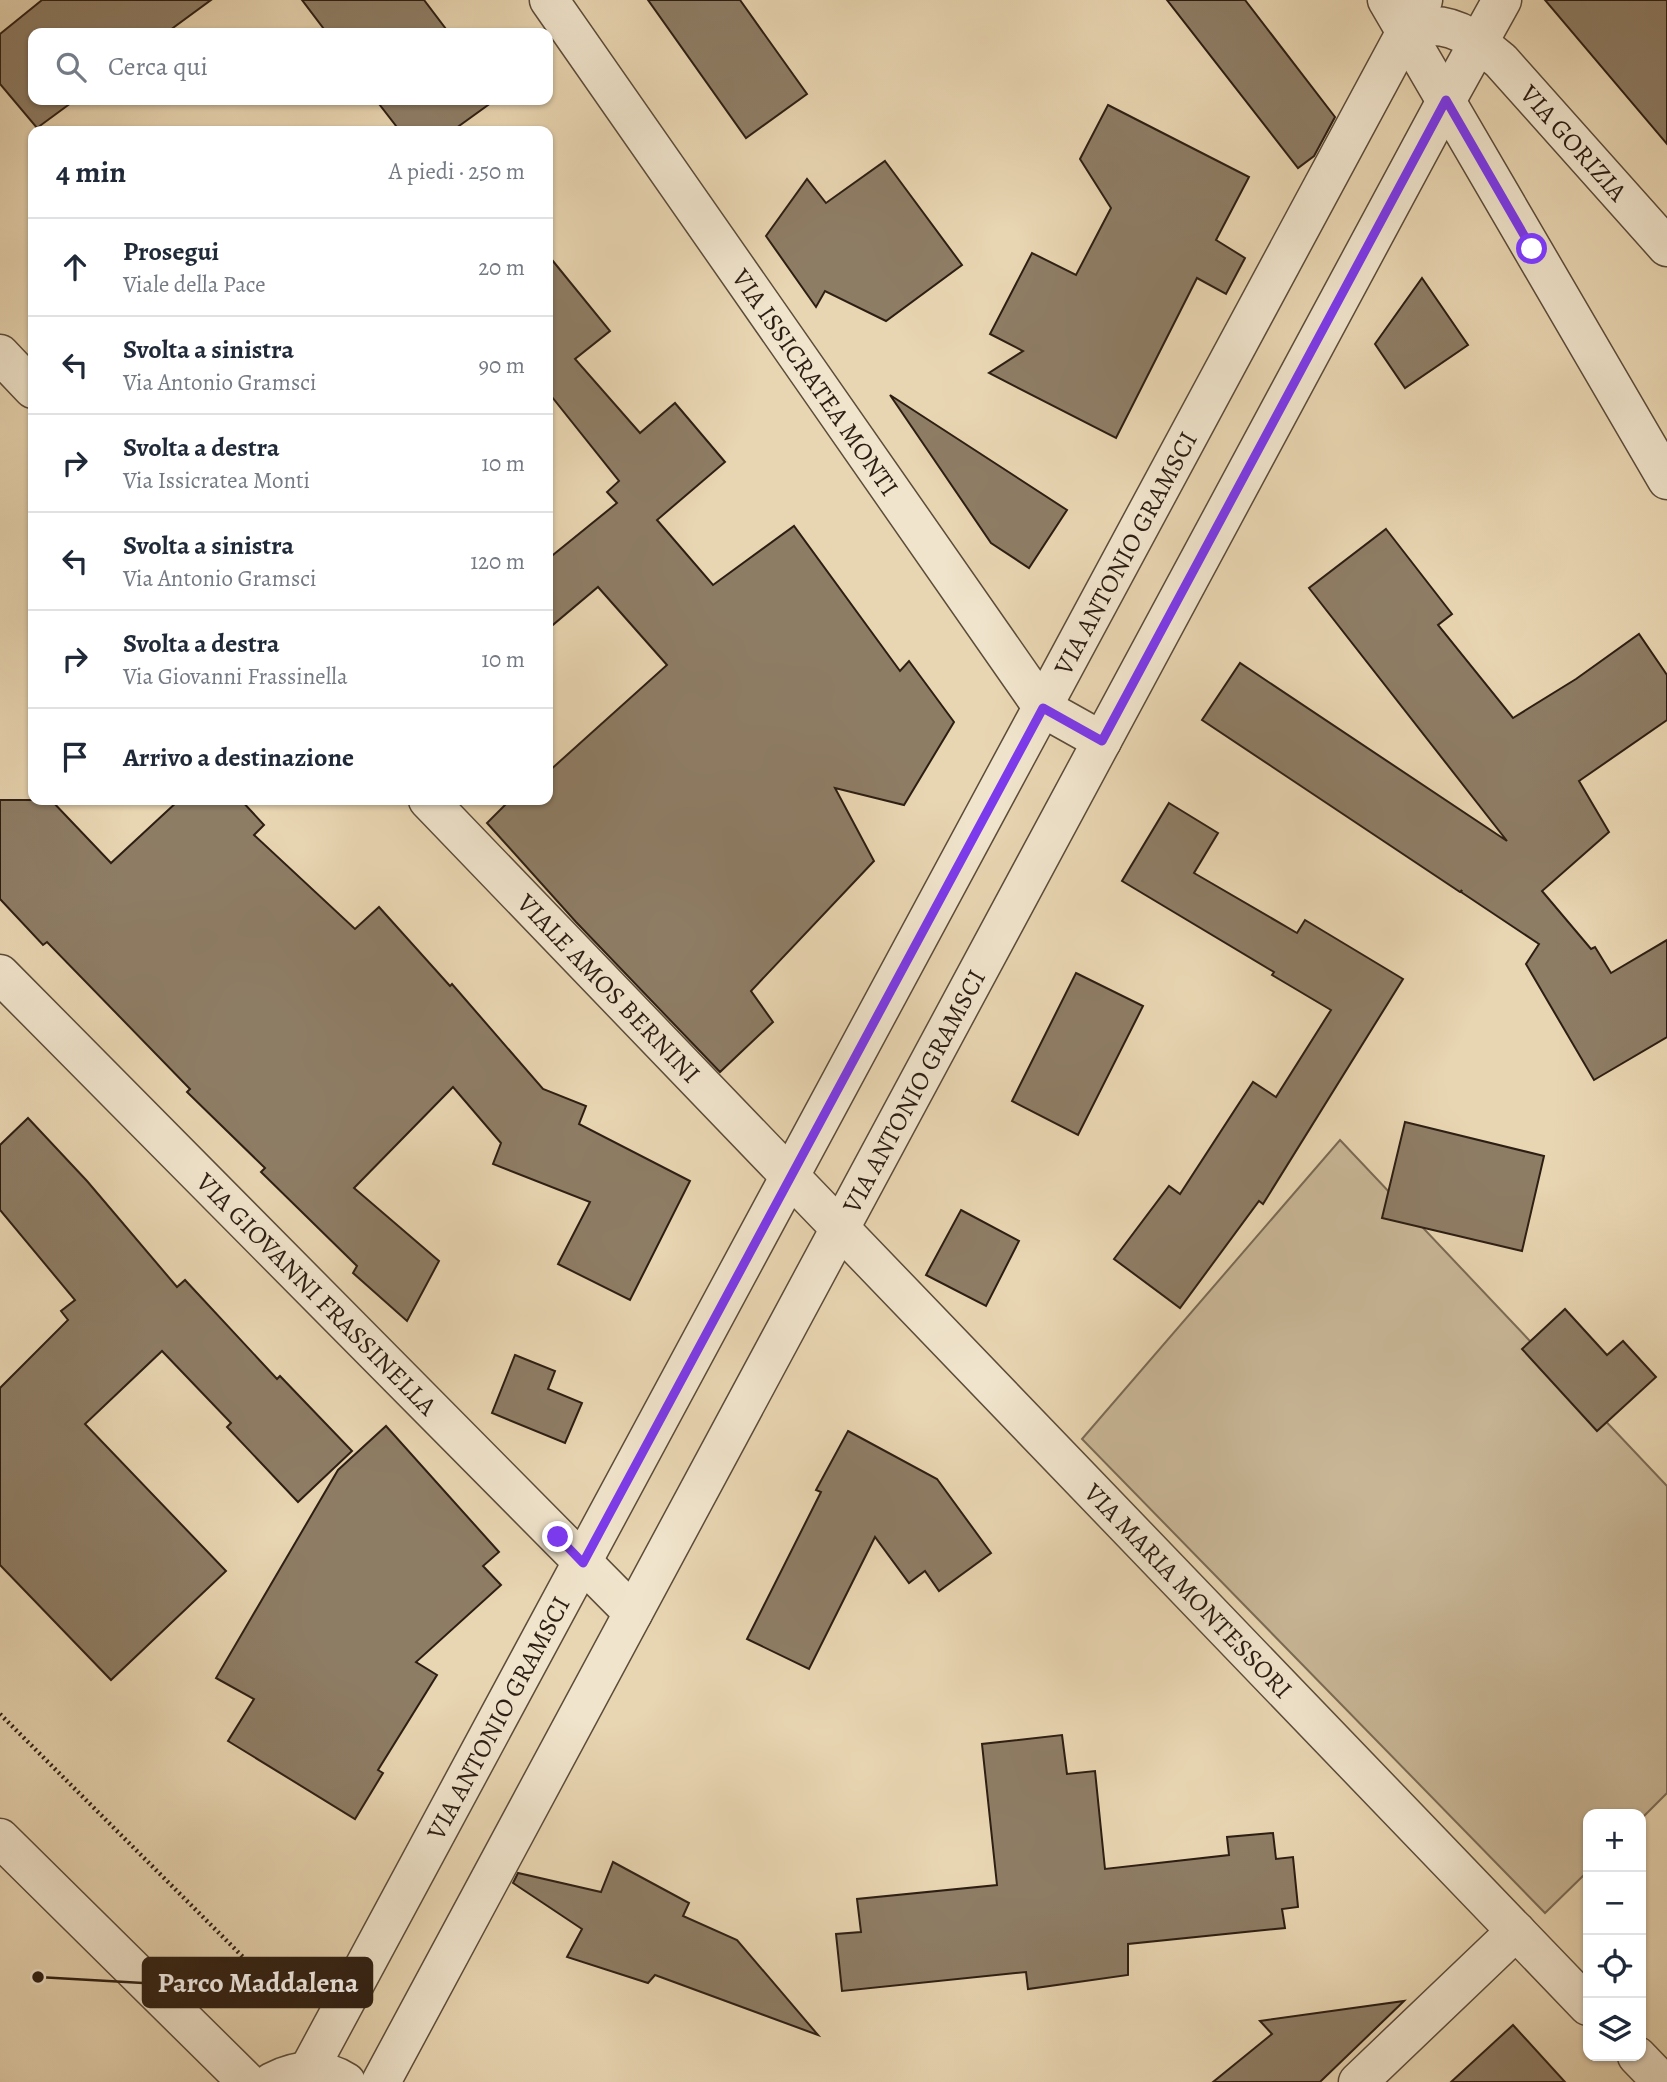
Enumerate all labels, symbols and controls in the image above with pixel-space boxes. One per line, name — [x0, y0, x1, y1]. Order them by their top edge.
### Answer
search box — [28, 28, 553, 105]
icon: search — [52, 48, 90, 86]
text: Cerca qui — [108, 49, 208, 84]
street label: VIA GORIZIA — [1511, 76, 1635, 209]
text: 4 min — [56, 152, 126, 192]
text: A piedi · 250 m — [389, 156, 525, 187]
route start — [1516, 233, 1547, 264]
text: Prosegui — [123, 234, 219, 269]
icon: ahead — [56, 248, 94, 286]
text: 20 m — [478, 252, 525, 283]
street label: VIA ISSICRATEA MONTI — [723, 261, 907, 503]
text: Viale della Pace — [123, 269, 266, 300]
text: Svolta a sinistra — [123, 332, 294, 367]
icon: left — [56, 346, 94, 384]
text: 90 m — [479, 350, 525, 381]
text: Via Antonio Gramsci — [123, 367, 316, 398]
street label: VIA ANTONIO GRAMSCI — [1045, 425, 1206, 682]
text: Svolta a destra — [123, 430, 280, 465]
icon: right — [56, 444, 94, 482]
text: 10 m — [481, 448, 525, 479]
text: Via Issicratea Monti — [123, 465, 310, 496]
text: Svolta a sinistra — [123, 528, 294, 563]
icon: left — [56, 542, 94, 580]
text: 120 m — [470, 546, 525, 577]
text: Via Antonio Gramsci — [123, 563, 316, 594]
text: Svolta a destra — [123, 626, 280, 661]
icon: right — [56, 640, 94, 678]
text: 10 m — [481, 644, 525, 675]
text: Via Giovanni Frassinella — [123, 661, 348, 692]
icon: arrive — [56, 738, 94, 776]
text: Arrivo a destinazione — [123, 740, 354, 775]
street label: VIALE AMOS BERNINI — [509, 885, 708, 1091]
street label: VIA ANTONIO GRAMSCI — [834, 963, 994, 1220]
street label: VIA GIOVANNI FRASSINELLA — [188, 1164, 445, 1424]
street label: VIA MARIA MONTESSORI — [1076, 1475, 1300, 1706]
route end — [542, 1521, 573, 1552]
street label: VIA ANTONIO GRAMSCI — [418, 1590, 578, 1847]
map controls — [1583, 1809, 1646, 2061]
button: + — [1583, 1809, 1646, 1872]
button: − — [1583, 1872, 1646, 1935]
button: locate — [1583, 1935, 1646, 1998]
callout: Parco Maddalena — [143, 1958, 372, 2007]
text: Parco Maddalena — [157, 1964, 359, 2002]
button: layers — [1583, 1998, 1646, 2061]

